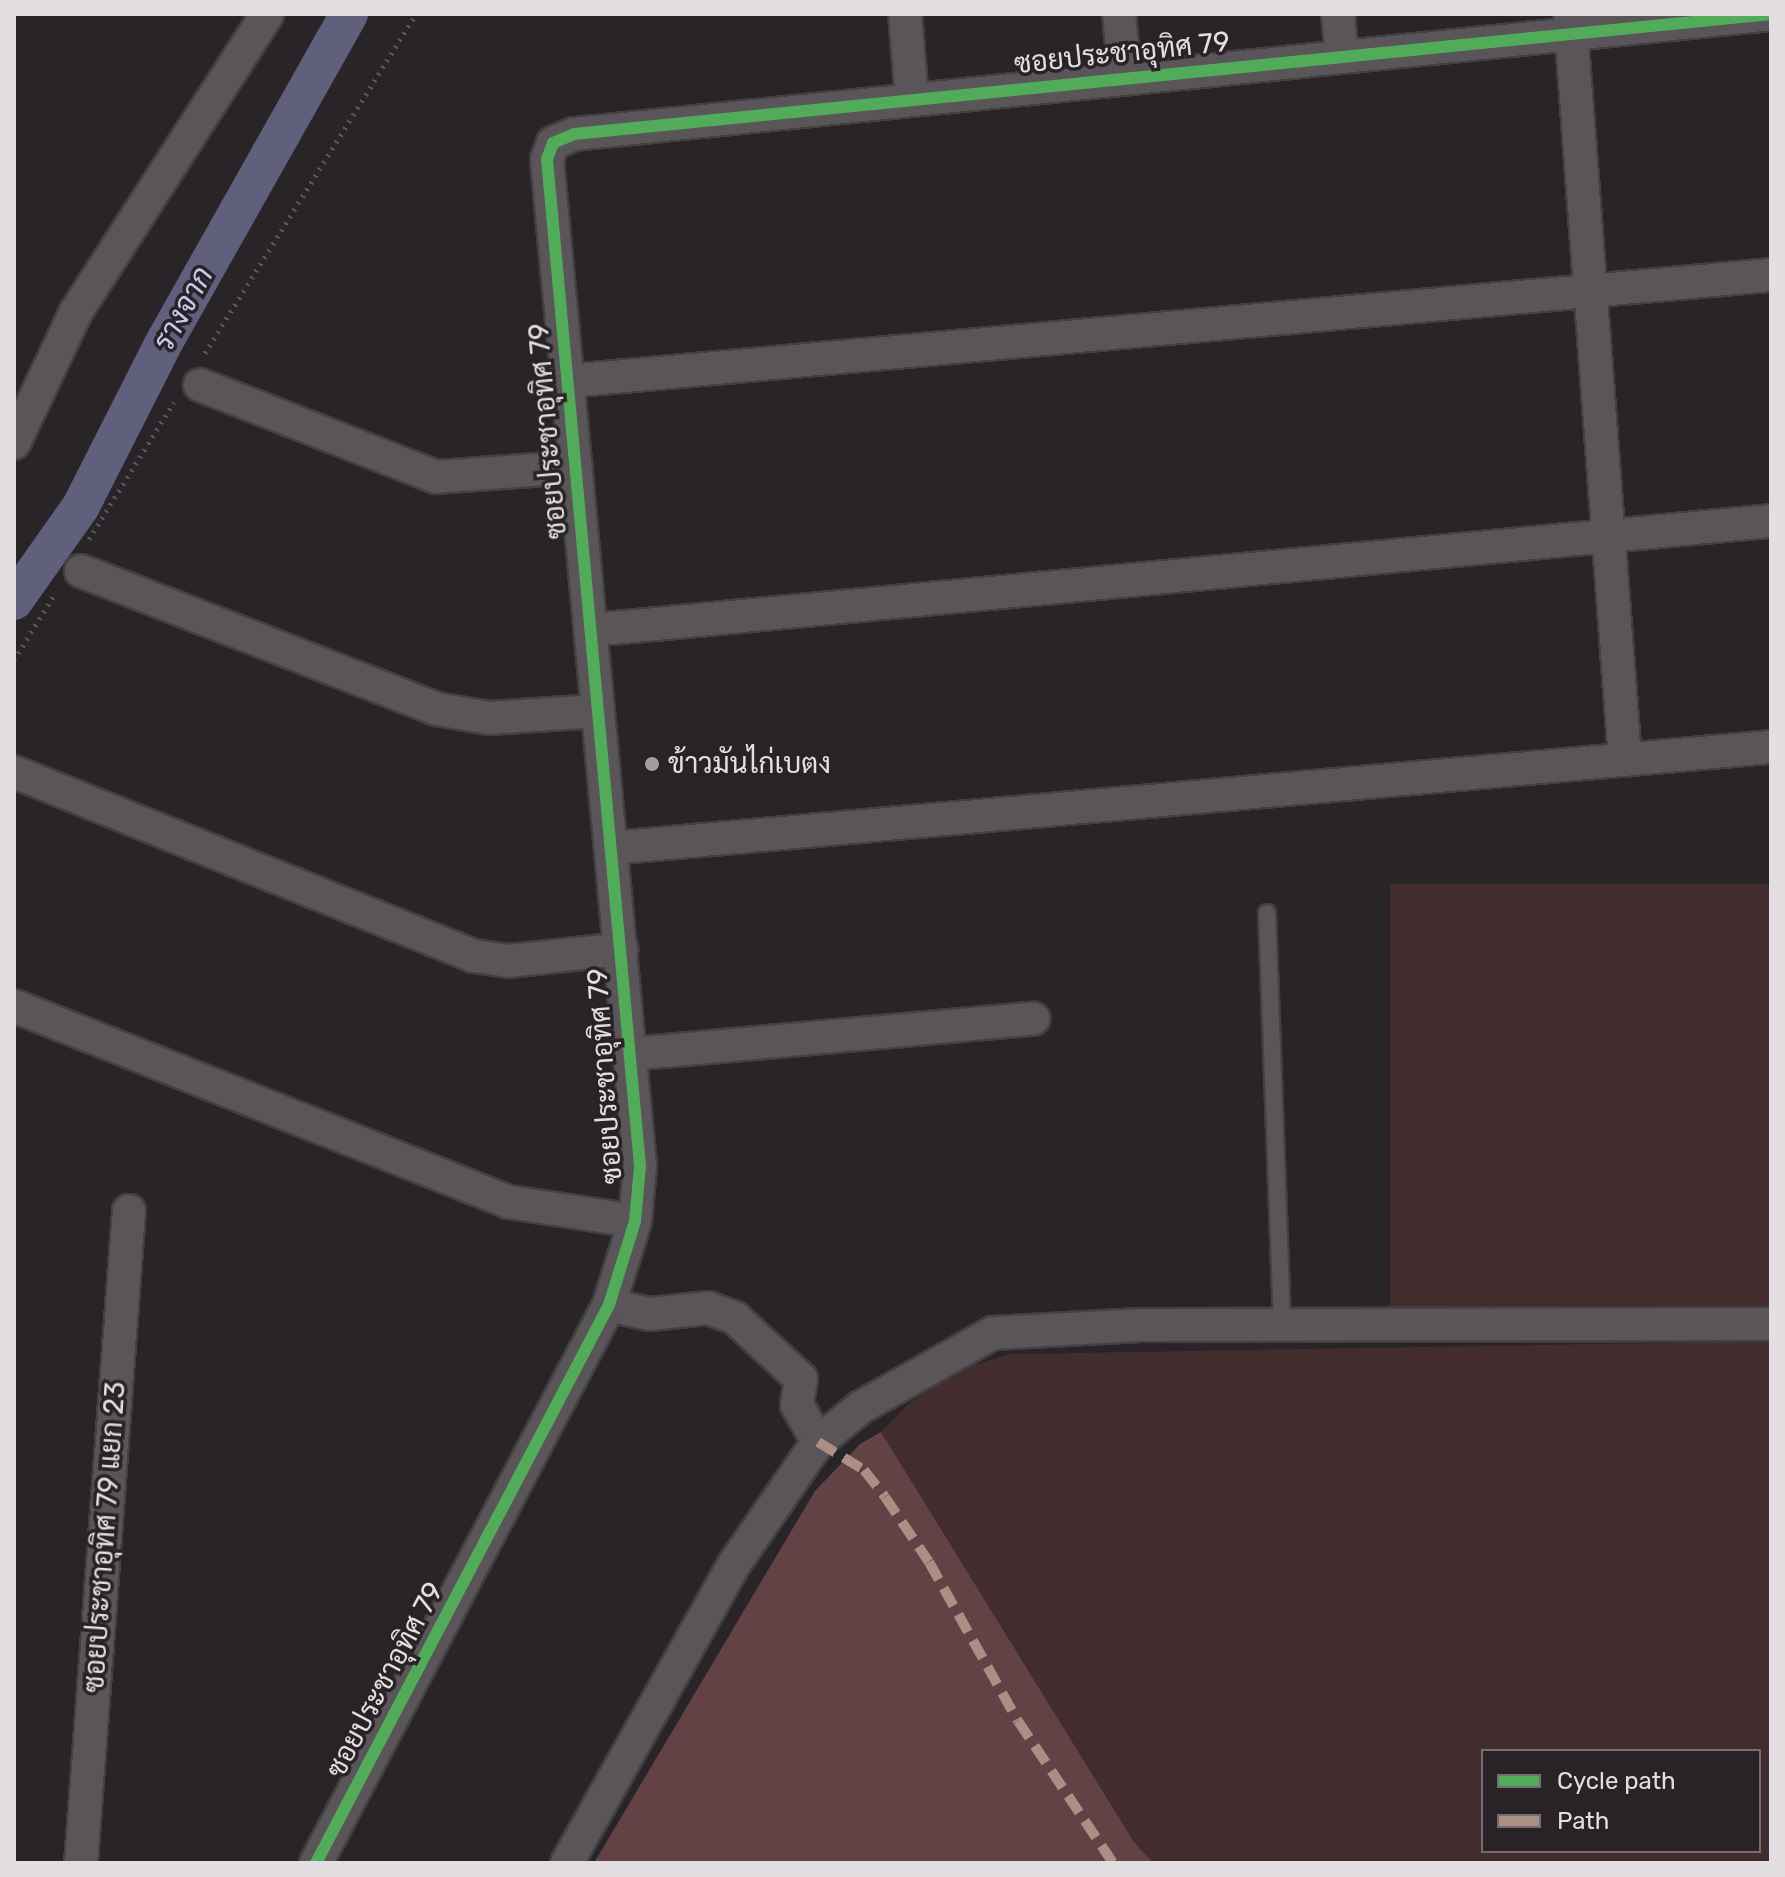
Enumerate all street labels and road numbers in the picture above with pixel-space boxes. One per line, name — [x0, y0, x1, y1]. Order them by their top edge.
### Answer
street label: ซอยประชาอุทิศ 79 — [1013, 25, 1231, 81]
street label: ซอยประชาอุทิศ 79 — [522, 322, 574, 540]
street label: ซอยประชาอุทิศ 79 — [581, 967, 629, 1185]
street label: ซอยประชาอุทิศ 79 แยก 23 — [77, 1380, 133, 1694]
street label: ซอยประชาอุทิศ 79 — [319, 1576, 451, 1784]

